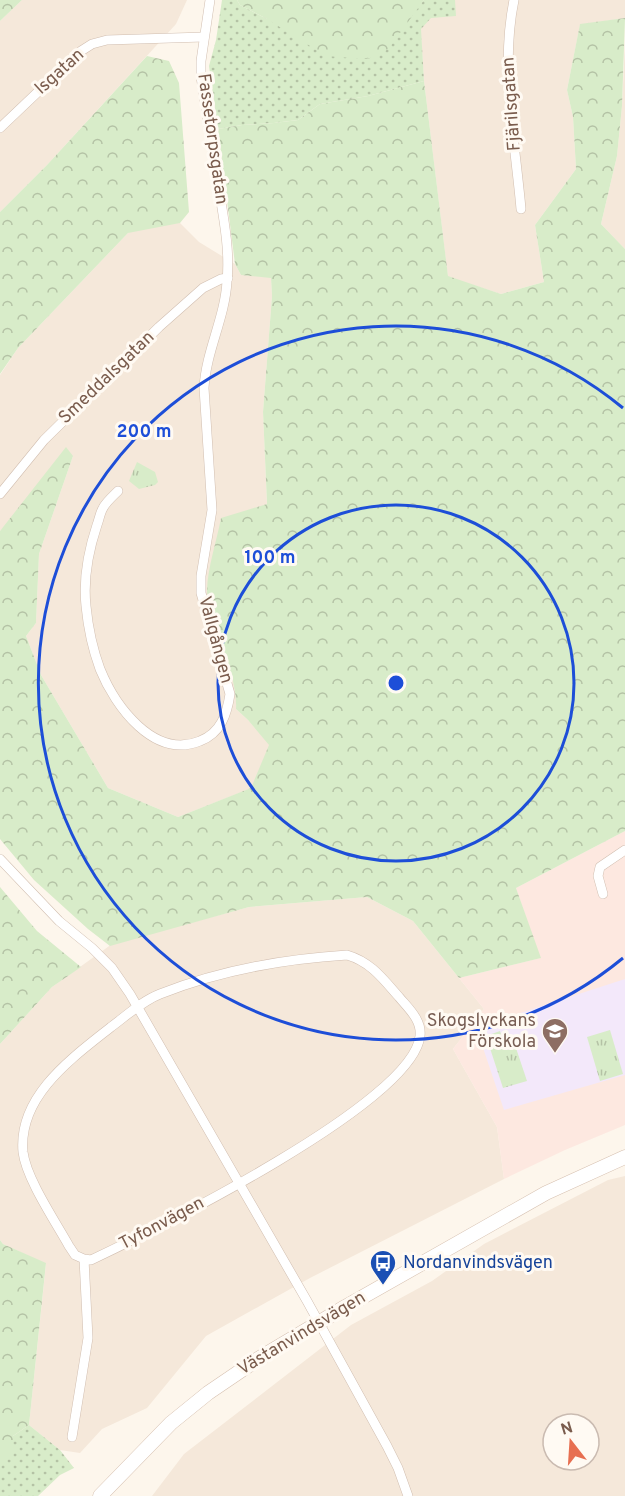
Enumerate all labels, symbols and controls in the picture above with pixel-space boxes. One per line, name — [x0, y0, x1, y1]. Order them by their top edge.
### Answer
street label: Isgatan — [30, 44, 90, 100]
street label: Fjärilsgatan — [497, 56, 527, 152]
street label: Fassetorpsgatan — [191, 72, 233, 206]
street label: Smeddalsgatan — [54, 326, 160, 430]
text: 200 m — [116, 421, 172, 444]
text: 100 m — [244, 547, 296, 570]
street label: Vallgången — [192, 594, 238, 686]
centre of rings — [386, 673, 406, 693]
place label: Skogslyckans Förskola — [427, 1010, 536, 1054]
school or university icon: Skogslyckans Förskola — [540, 1016, 570, 1054]
street label: Tyfonvägen — [115, 1192, 209, 1256]
bus stop icon: Nordanvindsvägen — [368, 1248, 398, 1286]
place label: Nordanvindsvägen — [403, 1252, 553, 1275]
street label: Västanvindsvägen — [234, 1287, 370, 1381]
north arrow — [541, 1412, 601, 1472]
text: N — [559, 1418, 576, 1441]

